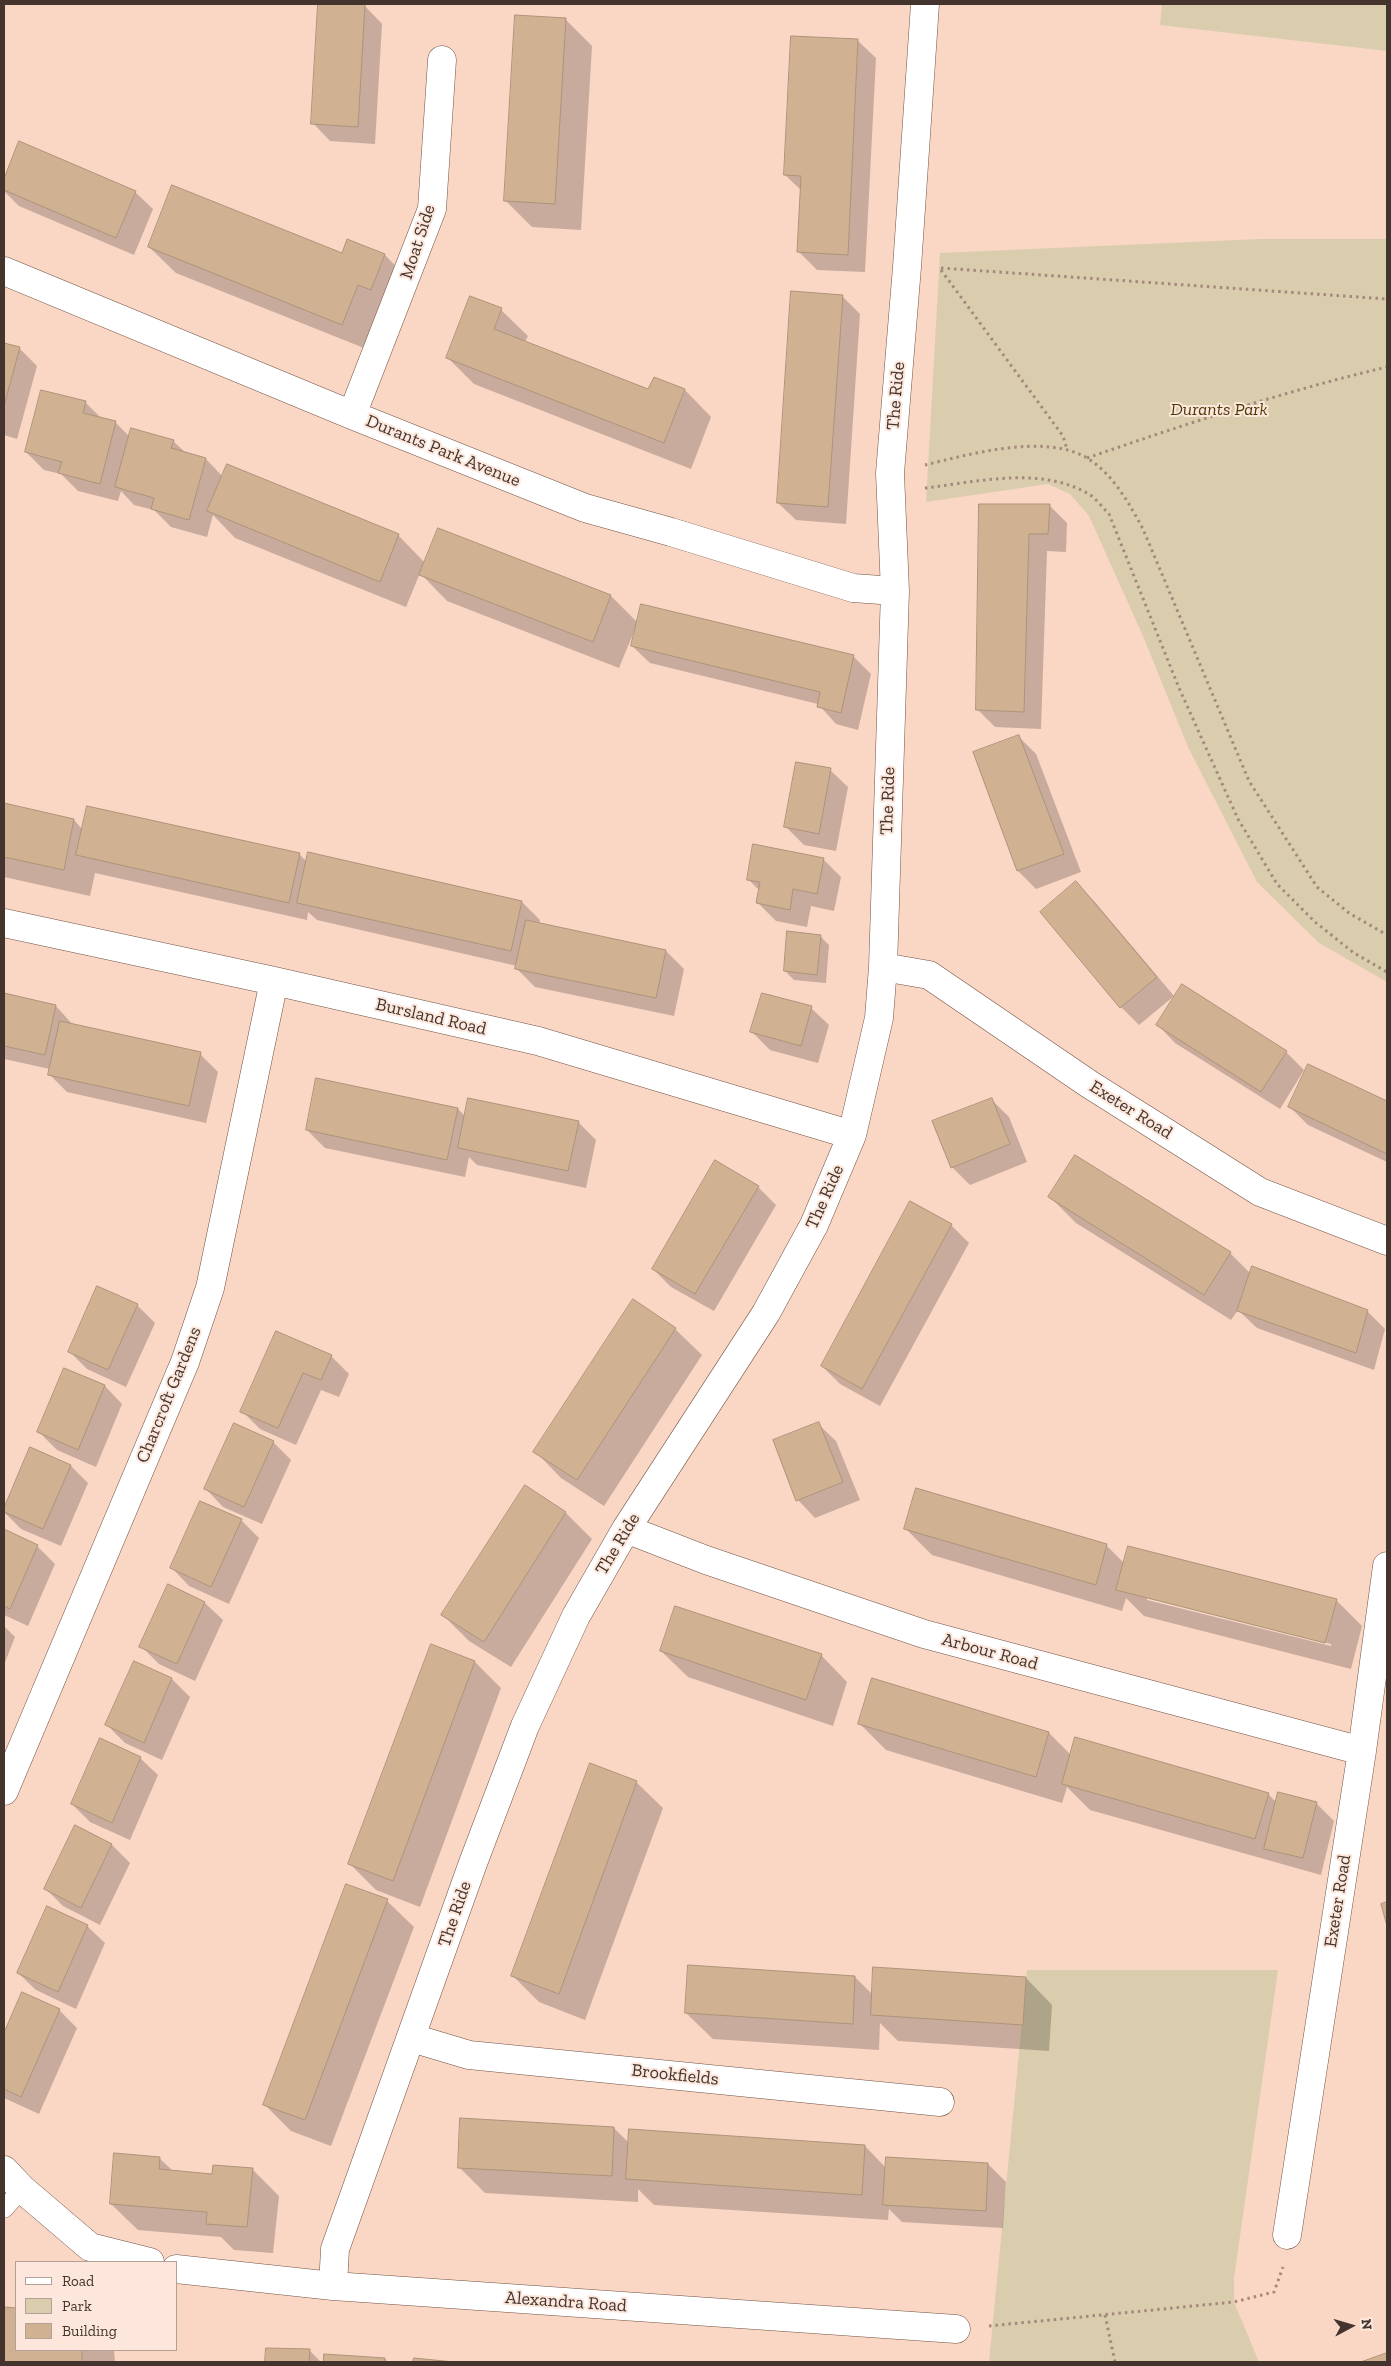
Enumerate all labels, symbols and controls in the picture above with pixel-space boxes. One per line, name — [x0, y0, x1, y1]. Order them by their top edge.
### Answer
street label: Moat Side — [396, 202, 440, 282]
street label: The Ride — [882, 361, 910, 431]
park label: Durants Park — [1170, 399, 1268, 421]
street label: Durants Park Avenue — [363, 410, 523, 492]
street label: The Ride — [876, 767, 900, 835]
street label: Bursland Road — [374, 994, 488, 1040]
street label: Exeter Road — [1086, 1076, 1176, 1144]
street label: The Ride — [801, 1161, 849, 1233]
street label: Charcroft Gardens — [132, 1324, 206, 1466]
street label: The Ride — [591, 1509, 645, 1579]
street label: Arbour Road — [940, 1629, 1040, 1675]
street label: Exeter Road — [1320, 1853, 1356, 1949]
street label: The Ride — [434, 1878, 476, 1950]
street label: Brookfields — [630, 2060, 720, 2090]
legend — [15, 2261, 178, 2351]
text: Road — [62, 2272, 94, 2290]
street label: Alexandra Road — [504, 2287, 628, 2317]
text: Park — [62, 2297, 92, 2315]
north arrow — [1326, 2301, 1376, 2351]
text: N — [1357, 2318, 1375, 2331]
text: Building — [62, 2322, 117, 2340]

